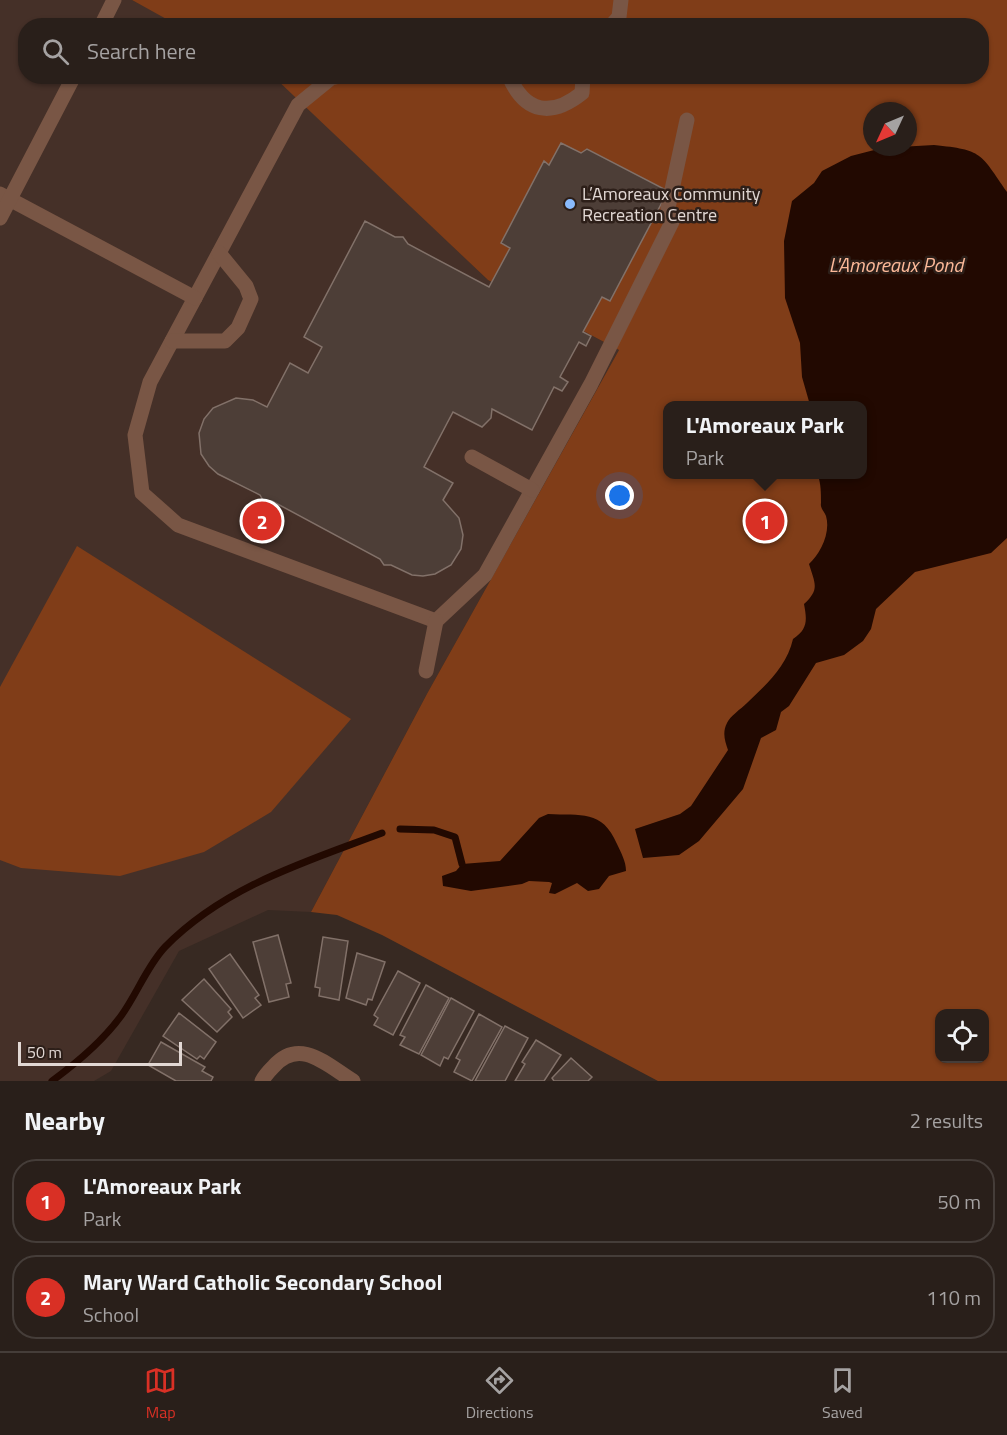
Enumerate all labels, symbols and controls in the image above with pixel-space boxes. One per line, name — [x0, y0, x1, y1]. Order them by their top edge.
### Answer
search box — [18, 18, 989, 84]
text: Search here — [87, 34, 196, 68]
icon: search — [39, 35, 72, 68]
north arrow — [863, 102, 917, 156]
place label: L’Amoreaux Community Recreation Centre — [582, 180, 761, 228]
marker: L’Amoreaux Community Recreation Centre — [563, 197, 577, 211]
water label: L'Amoreaux Pond — [829, 249, 965, 280]
popup — [663, 401, 867, 479]
text: L'Amoreaux Park — [686, 408, 844, 442]
text: Park — [686, 442, 724, 473]
your location — [605, 481, 634, 510]
pin: 2 — [242, 498, 282, 544]
pin: 1 — [746, 498, 784, 544]
map controls — [935, 1009, 989, 1063]
button: locate — [935, 1009, 989, 1063]
scale bar — [18, 1039, 182, 1066]
text: 50 m — [27, 1040, 62, 1064]
text: Nearby — [24, 1101, 105, 1140]
text: 2 results — [910, 1105, 983, 1136]
text: L'Amoreaux Park — [83, 1169, 241, 1203]
text: 1 — [40, 1186, 51, 1217]
text: 50 m — [937, 1186, 981, 1217]
text: Park — [83, 1203, 121, 1234]
text: Mary Ward Catholic Secondary School — [83, 1265, 442, 1299]
text: 2 — [40, 1282, 51, 1313]
text: 110 m — [926, 1282, 981, 1313]
text: School — [83, 1299, 139, 1330]
tab: Map — [144, 1364, 177, 1424]
tab: Directions — [466, 1364, 534, 1424]
tab: Saved — [822, 1364, 863, 1424]

